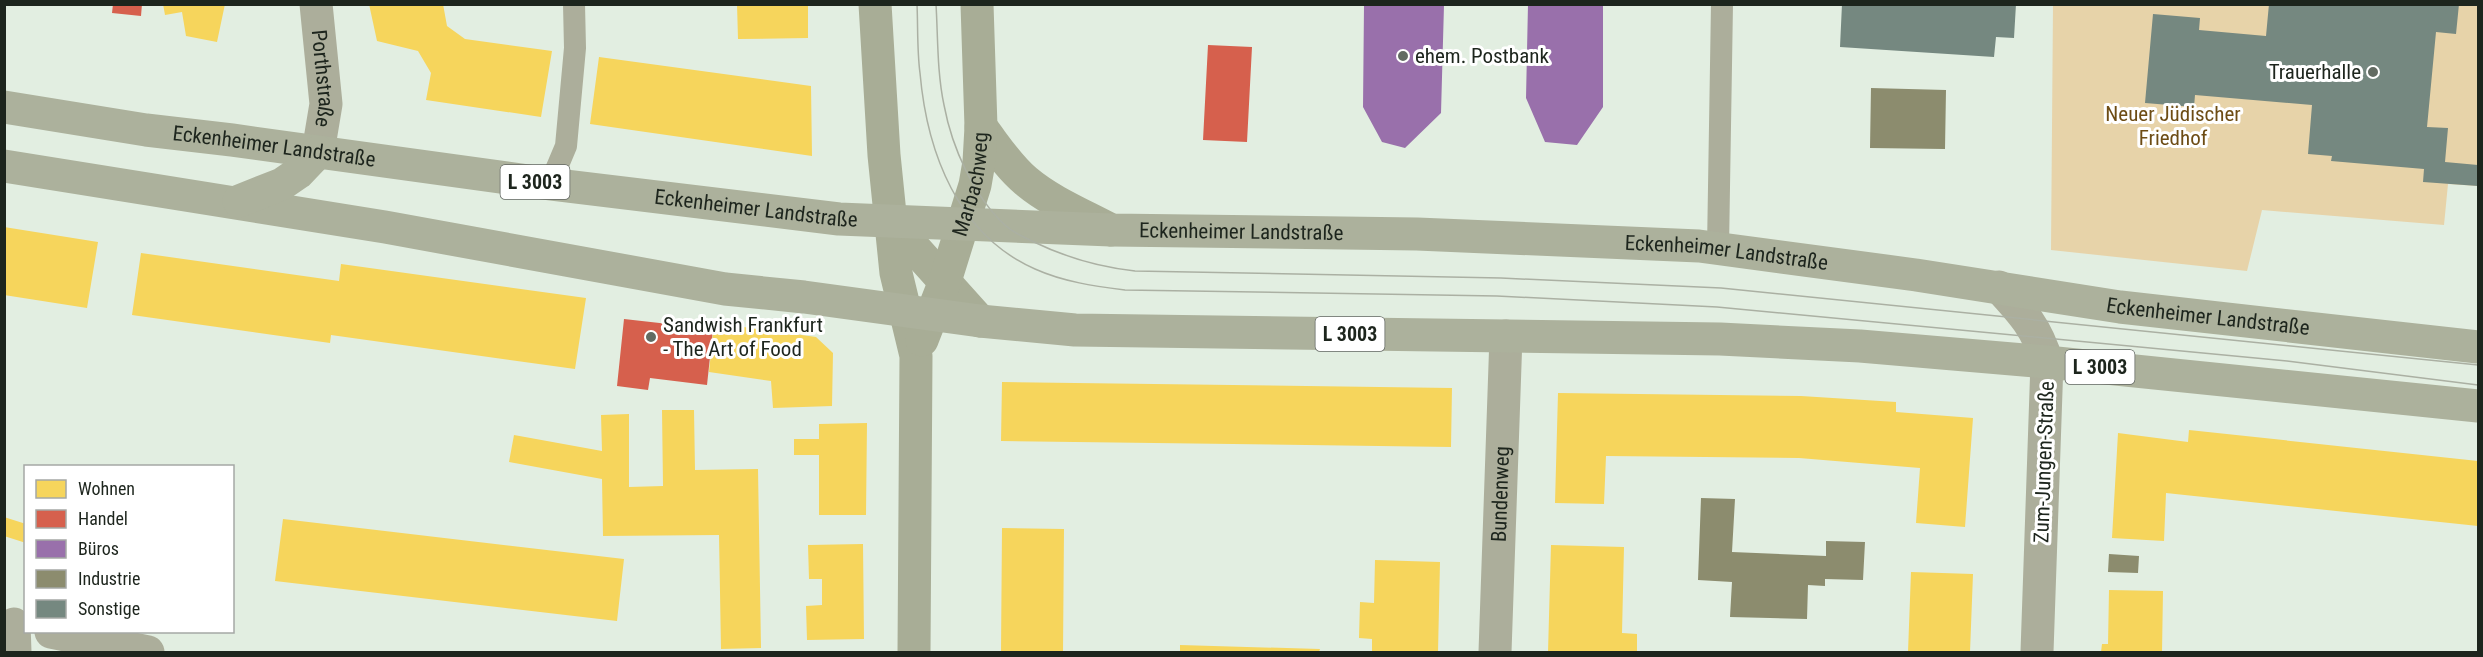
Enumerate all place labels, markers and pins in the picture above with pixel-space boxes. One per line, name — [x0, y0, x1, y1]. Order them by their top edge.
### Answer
place label: ehem. Postbank — [1415, 44, 1549, 68]
marker: ehem. Postbank — [1396, 49, 1410, 63]
place label: Trauerhalle — [2269, 60, 2361, 84]
marker: Trauerhalle — [2366, 65, 2380, 79]
place label: Sandwish Frankfurt - The Art of Food — [663, 313, 823, 361]
marker: Sandwish Frankfurt - The Art of Food — [644, 330, 658, 344]

